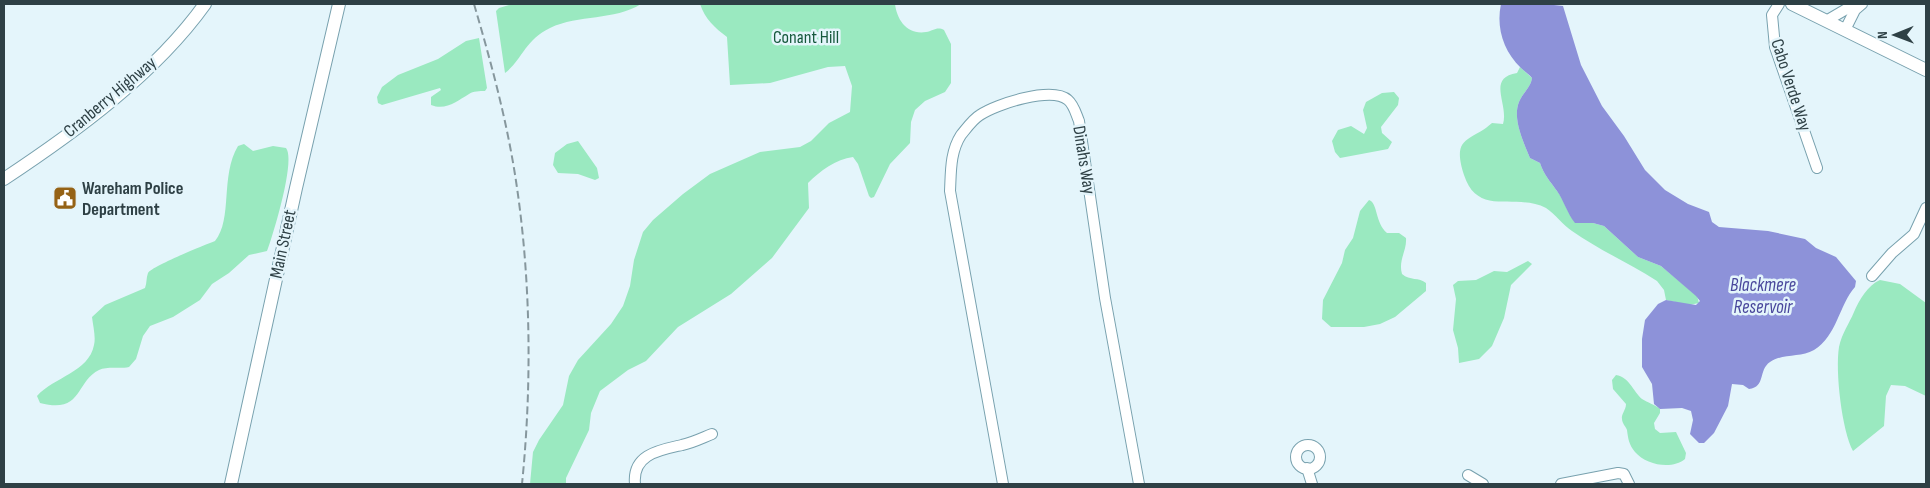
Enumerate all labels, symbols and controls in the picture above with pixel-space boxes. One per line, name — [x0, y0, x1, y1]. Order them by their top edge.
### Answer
north arrow — [1870, 10, 1920, 60]
park label: Conant Hill — [773, 27, 839, 48]
text: N — [1874, 31, 1891, 39]
street label: Cabo Verde Way — [1766, 36, 1816, 134]
street label: Cranberry Highway — [60, 52, 161, 142]
street label: Dinahs Way — [1068, 124, 1100, 196]
place label: Wareham Police Department — [82, 178, 183, 220]
public building icon: Wareham Police Department — [52, 185, 78, 211]
street label: Main Street — [266, 207, 301, 280]
water label: Blackmere Reservoir — [1730, 274, 1796, 319]

